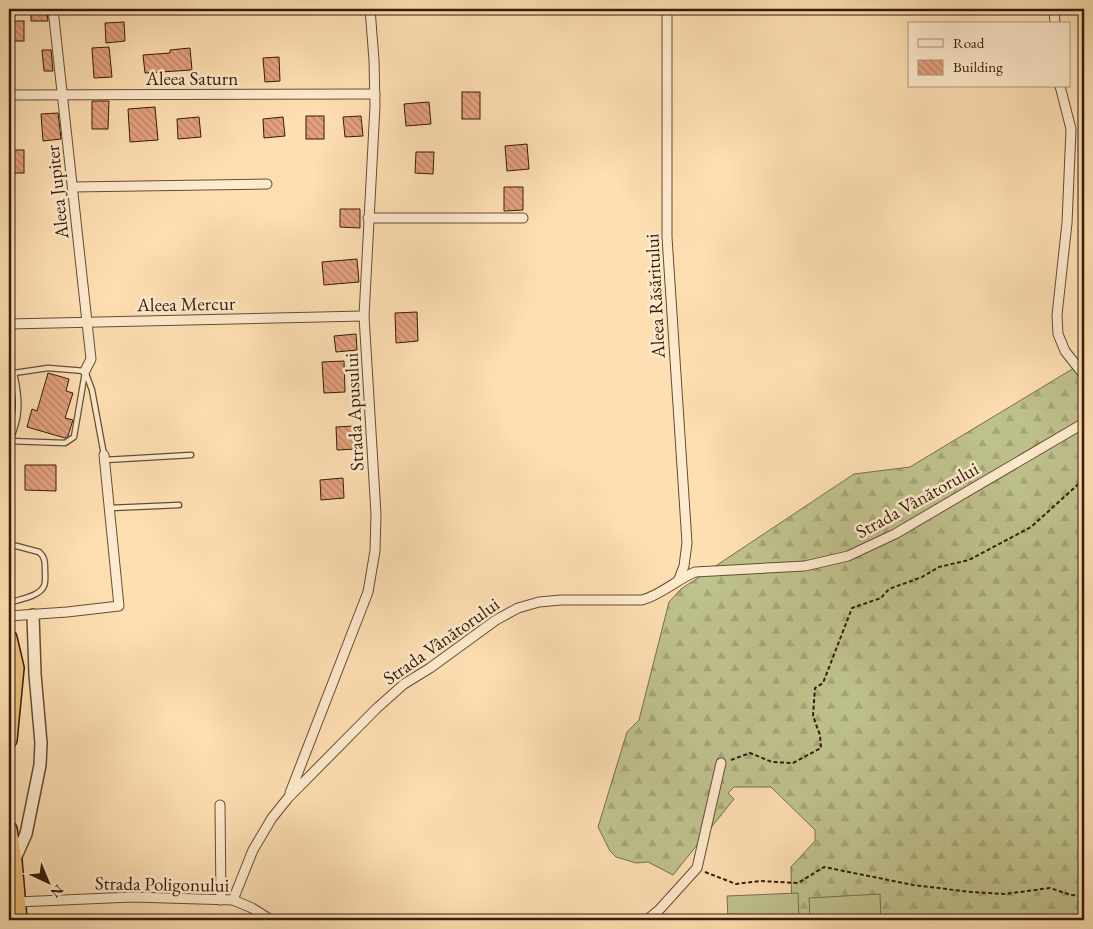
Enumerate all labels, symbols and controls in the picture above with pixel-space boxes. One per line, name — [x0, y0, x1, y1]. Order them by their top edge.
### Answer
legend — [908, 22, 1070, 88]
text: Road — [953, 33, 985, 52]
text: Building — [953, 57, 1003, 76]
street label: Aleea Saturn — [145, 66, 238, 91]
street label: Aleea Jupiter — [40, 143, 74, 241]
street label: Aleea Răsăritului — [639, 233, 671, 360]
street label: Aleea Mercur — [136, 291, 236, 317]
street label: Strada Apusului — [338, 352, 370, 472]
street label: Strada Vânătorului — [851, 456, 983, 544]
street label: Strada Vânătorului — [378, 591, 504, 690]
north arrow — [22, 856, 72, 906]
street label: Strada Poligonului — [95, 870, 230, 898]
text: N — [46, 881, 67, 902]

